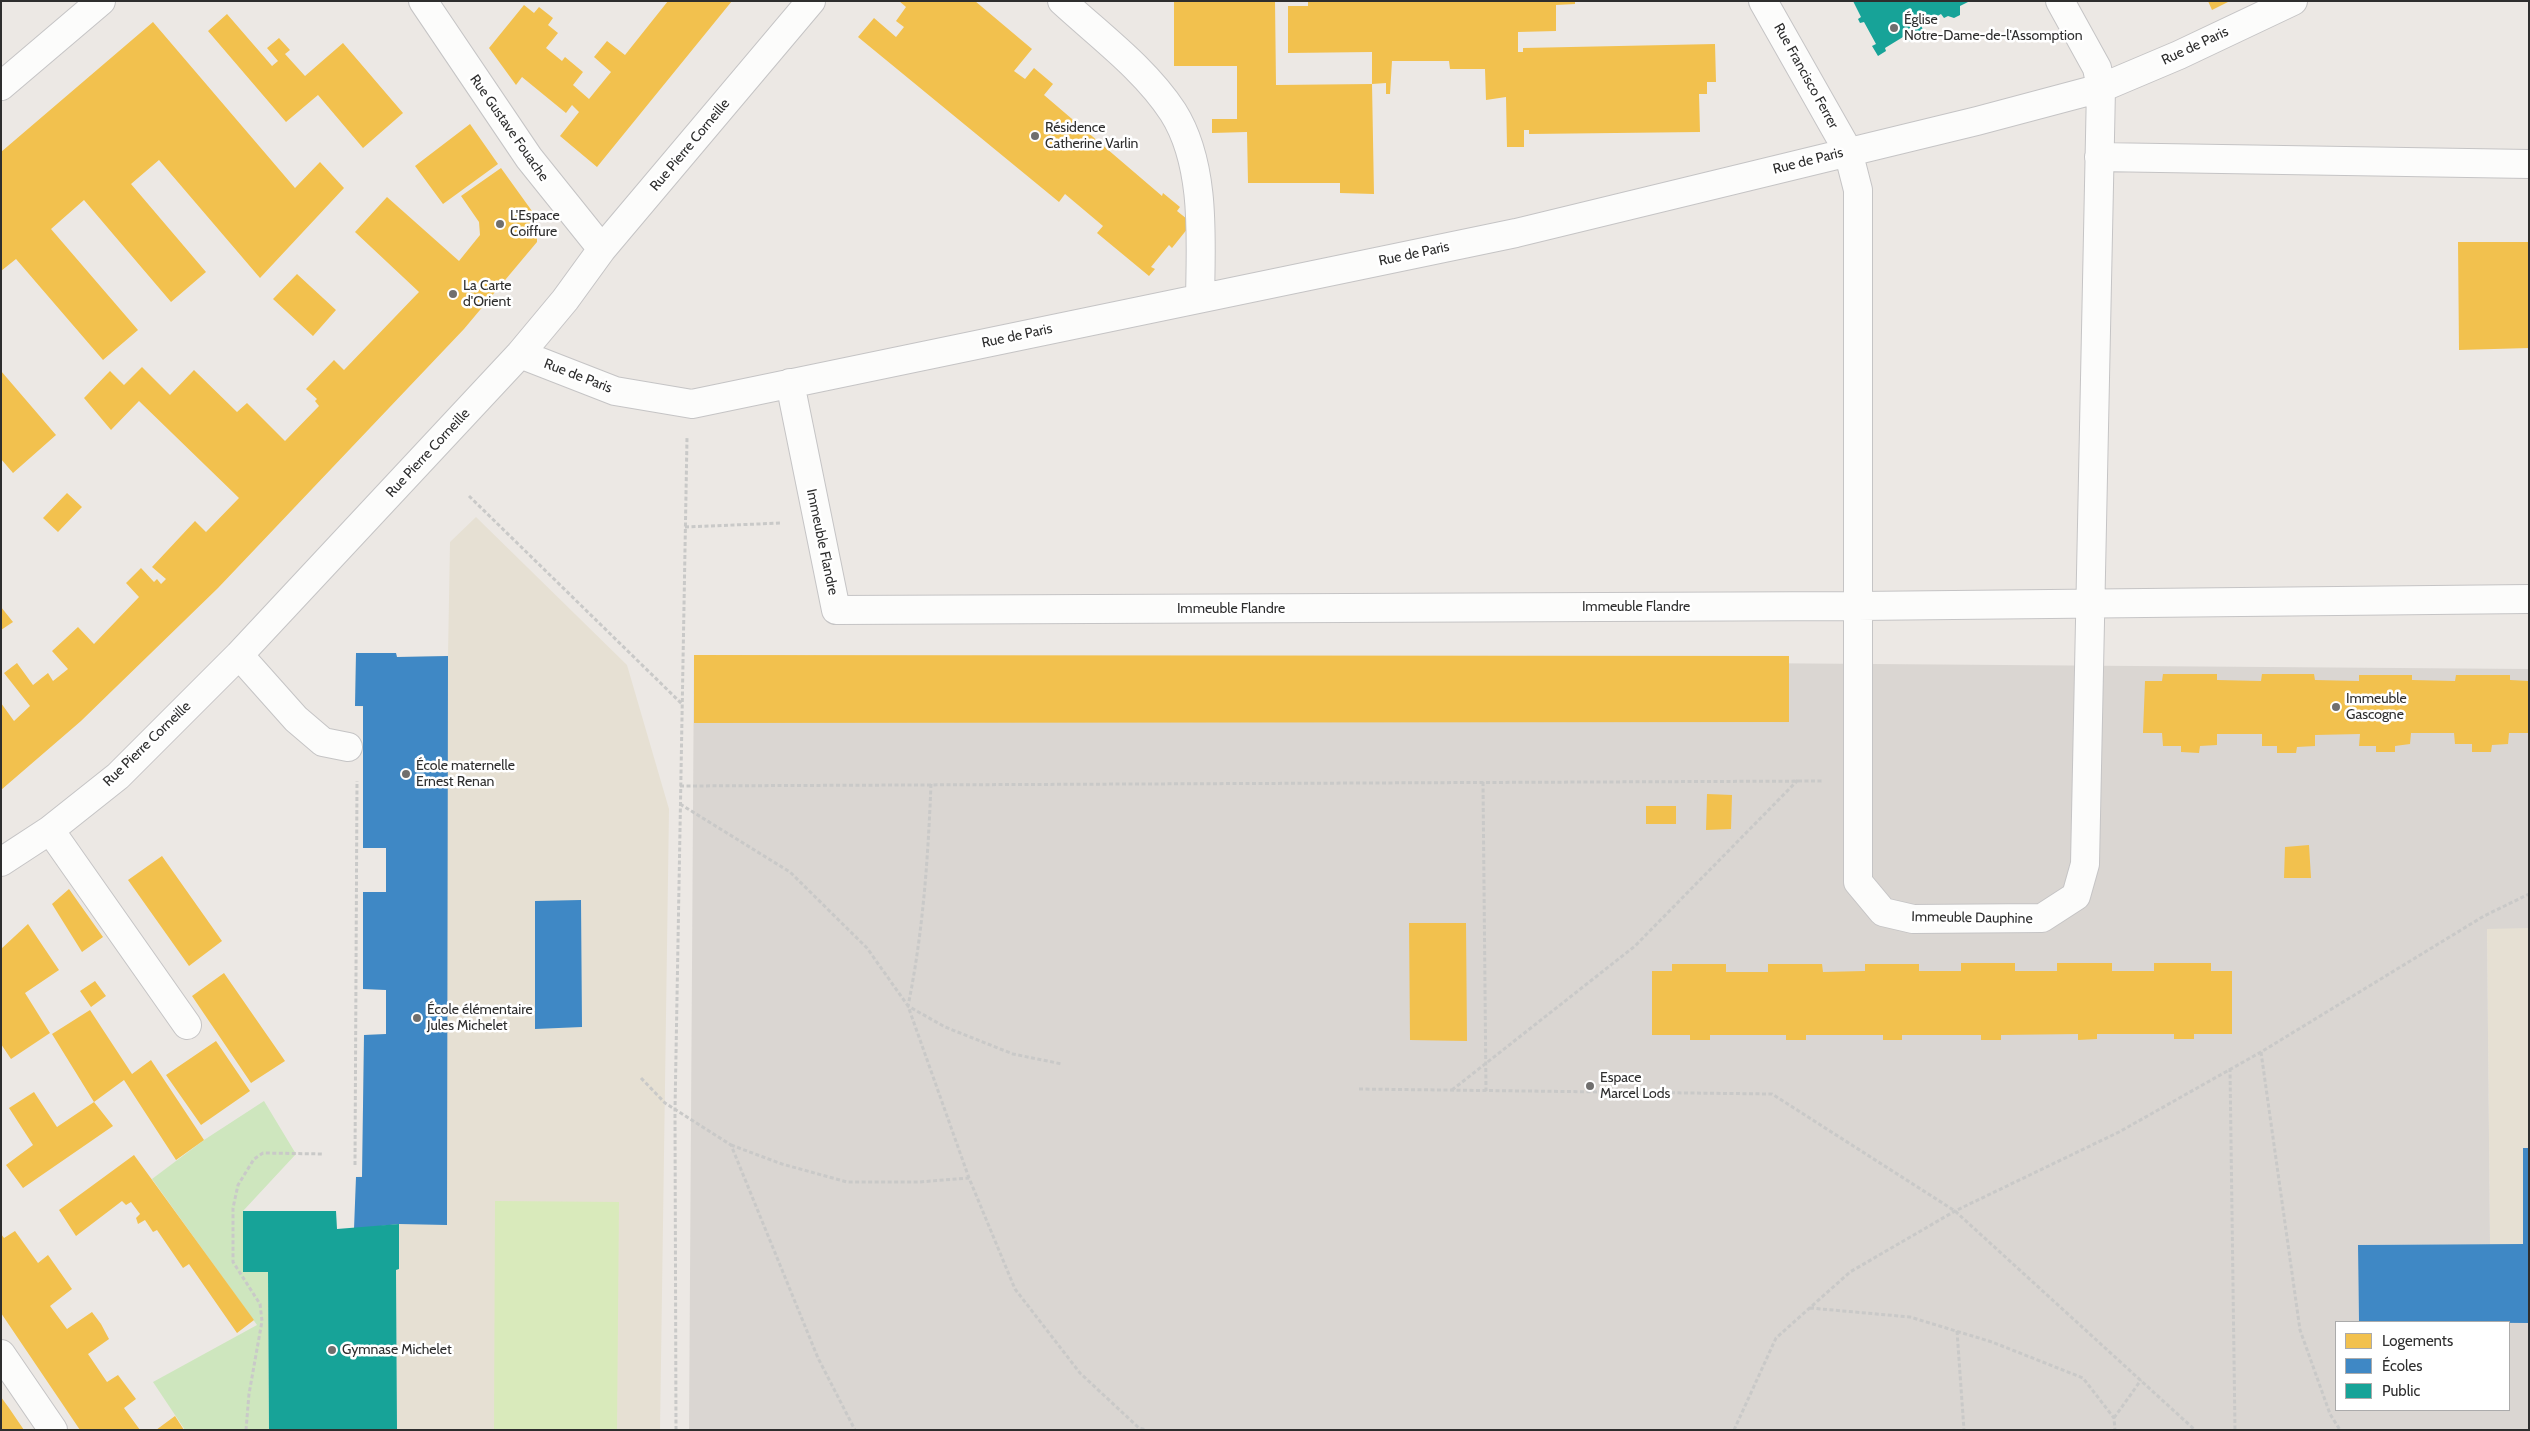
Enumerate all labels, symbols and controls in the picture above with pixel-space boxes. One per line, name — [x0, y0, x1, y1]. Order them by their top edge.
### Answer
place label: Église Notre-Dame-de-l'Assomption — [1904, 12, 2082, 44]
street label: Rue Francisco Ferrer — [1770, 20, 1842, 132]
marker: Église Notre-Dame-de-l'Assomption — [1888, 22, 1900, 34]
street label: Rue de Paris — [2159, 23, 2231, 69]
street label: Rue Gustave Fouache — [466, 71, 552, 185]
street label: Rue Pierre Corneille — [647, 95, 733, 195]
place label: Résidence Catherine Varlin — [1045, 120, 1138, 152]
marker: Résidence Catherine Varlin — [1029, 130, 1041, 142]
street label: Rue de Paris — [1771, 144, 1845, 178]
place label: L'Espace Coiffure — [510, 208, 560, 240]
marker: L'Espace Coiffure — [494, 218, 506, 230]
street label: Rue de Paris — [1377, 238, 1451, 270]
place label: La Carte d'Orient — [463, 278, 511, 310]
marker: La Carte d'Orient — [447, 288, 459, 300]
street label: Rue de Paris — [980, 320, 1054, 352]
street label: Rue de Paris — [542, 355, 614, 397]
street label: Rue Pierre Corneille — [383, 405, 473, 501]
street label: Immeuble Flandre — [803, 487, 841, 597]
street label: Immeuble Flandre — [1582, 599, 1690, 615]
street label: Immeuble Flandre — [1177, 601, 1285, 617]
place label: Immeuble Gascogne — [2346, 691, 2407, 724]
street label: Rue Pierre Corneille — [100, 698, 194, 790]
marker: Immeuble Gascogne — [2330, 701, 2342, 713]
place label: École maternelle Ernest Renan — [416, 758, 515, 790]
marker: École maternelle Ernest Renan — [400, 768, 412, 780]
street label: Immeuble Dauphine — [1911, 909, 2033, 927]
place label: École élémentaire Jules Michelet — [427, 1002, 533, 1034]
marker: École élémentaire Jules Michelet — [411, 1012, 423, 1024]
place label: Espace Marcel Lods — [1600, 1070, 1670, 1102]
marker: Espace Marcel Lods — [1584, 1080, 1596, 1092]
legend — [2335, 1321, 2510, 1411]
text: Logements — [2382, 1332, 2453, 1350]
place label: Gymnase Michelet — [342, 1342, 452, 1358]
marker: Gymnase Michelet — [326, 1344, 338, 1356]
text: Écoles — [2382, 1357, 2422, 1375]
text: Public — [2382, 1382, 2420, 1400]

